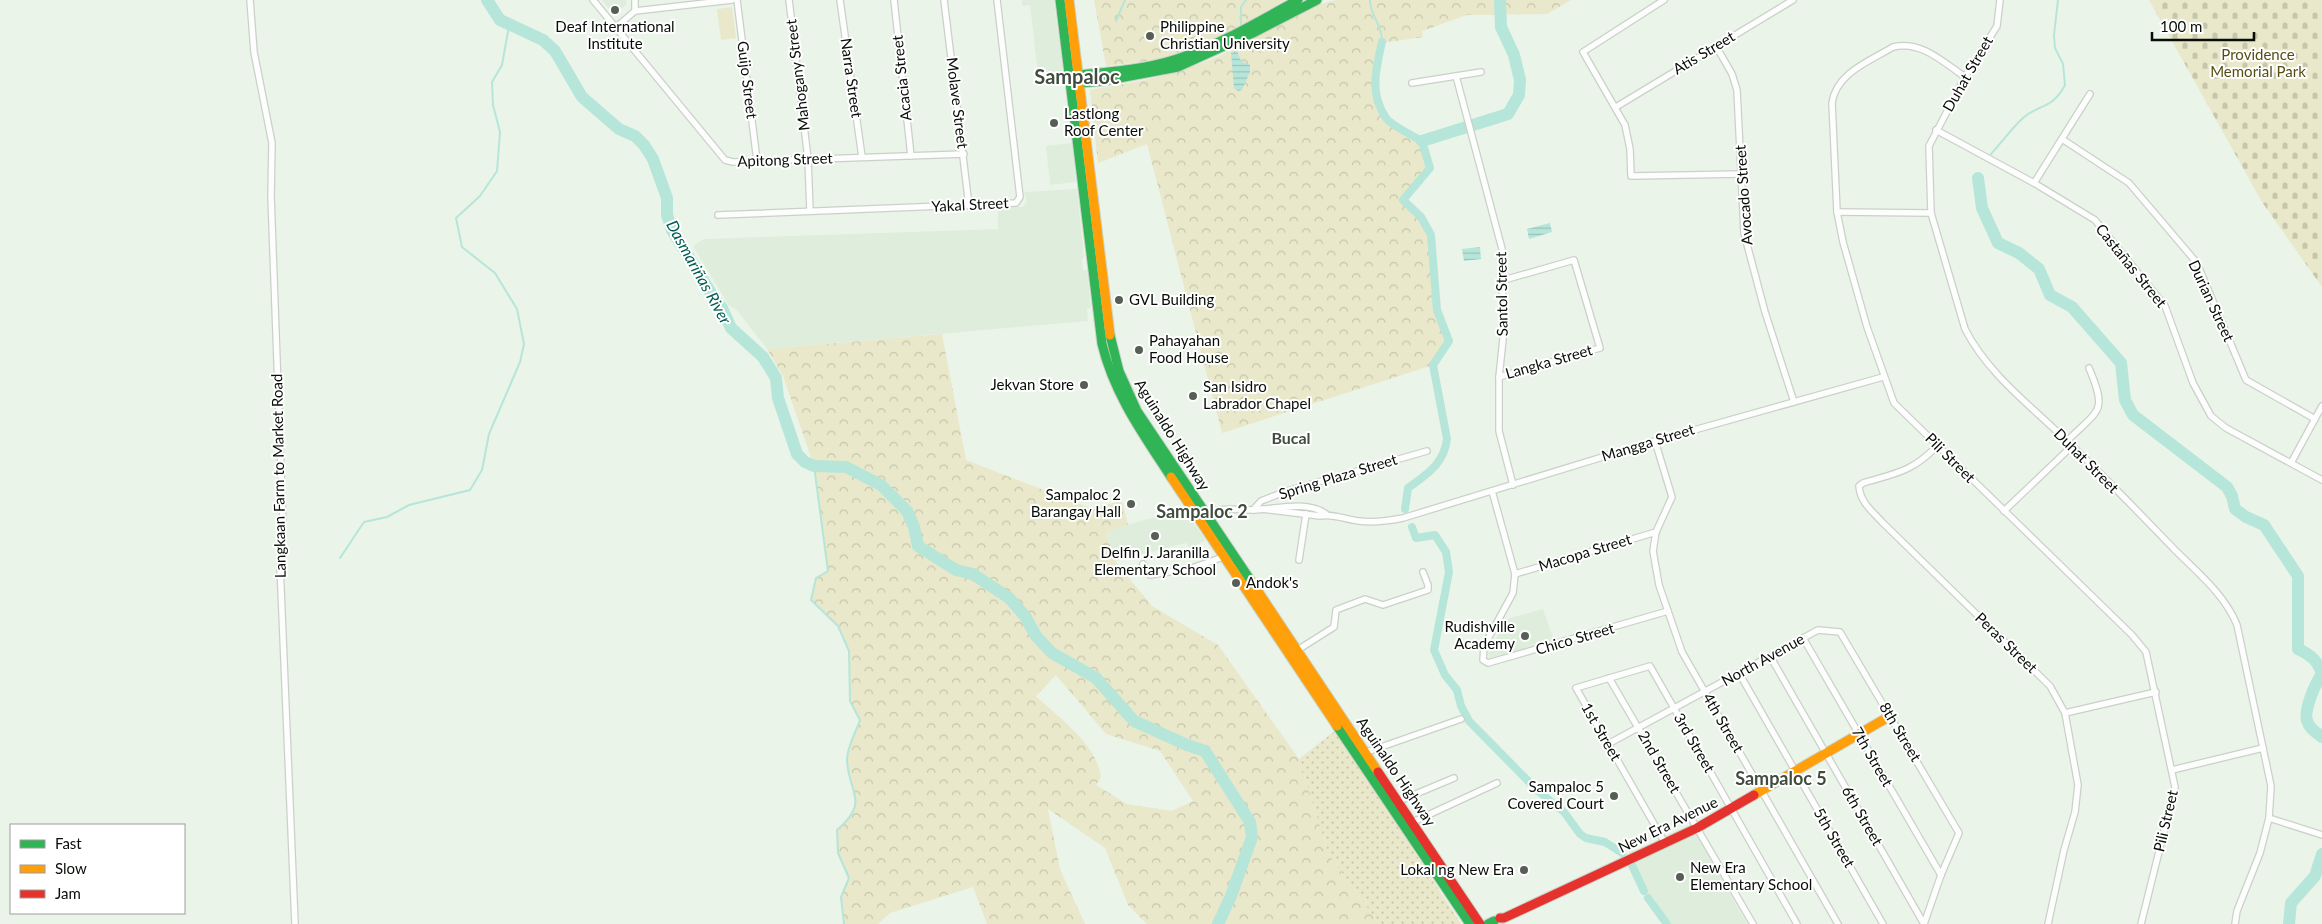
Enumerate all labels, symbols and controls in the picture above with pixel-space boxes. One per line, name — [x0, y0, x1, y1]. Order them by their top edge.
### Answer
marker: Deaf International Institute — [609, 4, 621, 16]
scale bar — [2152, 10, 2254, 42]
place label: Deaf International Institute — [555, 17, 675, 52]
place label: Philippine Christian University — [1160, 17, 1290, 52]
text: 100 m — [2160, 17, 2202, 35]
street label: Mahogany Street — [781, 18, 813, 132]
street label: Atis Street — [1669, 26, 1738, 78]
marker: Philippine Christian University — [1144, 30, 1156, 42]
street label: Duhat Street — [1938, 32, 1996, 114]
street label: Acacia Street — [887, 34, 914, 122]
street label: Narra Street — [837, 37, 867, 119]
street label: Guijo Street — [734, 40, 762, 120]
park label: Providence Memorial Park — [2210, 45, 2306, 80]
street label: Molave Street — [943, 56, 973, 150]
district label: Sampaloc — [1034, 64, 1120, 88]
place label: Lastlong Roof Center — [1064, 104, 1144, 139]
marker: Lastlong Roof Center — [1048, 117, 1060, 129]
street label: Avocado Street — [1730, 144, 1755, 246]
street label: Apitong Street — [737, 148, 834, 170]
street label: Yakal Street — [931, 193, 1010, 215]
water label: Dasmariñas River — [663, 216, 736, 328]
street label: Castañas Street — [2093, 220, 2171, 311]
street label: Santol Street — [1491, 251, 1511, 336]
street label: Durian Street — [2185, 257, 2239, 345]
place label: GVL Building — [1129, 290, 1214, 308]
marker: GVL Building — [1113, 294, 1125, 306]
place label: Pahayahan Food House — [1149, 331, 1229, 366]
street label: Langka Street — [1503, 340, 1595, 382]
marker: Pahayahan Food House — [1133, 344, 1145, 356]
street label: Langkaan Farm to Market Road — [267, 374, 289, 578]
place label: Jekvan Store — [990, 375, 1074, 393]
street label: Aguinaldo Highway — [1131, 376, 1214, 494]
place label: San Isidro Labrador Chapel — [1203, 377, 1311, 412]
marker: Jekvan Store — [1078, 379, 1090, 391]
marker: San Isidro Labrador Chapel — [1187, 390, 1199, 402]
street label: Mangga Street — [1599, 419, 1697, 465]
street label: Duhat Street — [2051, 424, 2123, 497]
district label: Bucal — [1271, 428, 1311, 447]
street label: Pili Street — [1922, 429, 1980, 486]
street label: Spring Plaza Street — [1276, 449, 1400, 503]
place label: Sampaloc 2 Barangay Hall — [1031, 485, 1121, 520]
marker: Sampaloc 2 Barangay Hall — [1125, 498, 1137, 510]
district label: Sampaloc 2 — [1156, 500, 1248, 522]
street label: Macopa Street — [1536, 529, 1634, 575]
marker: Delfin J. Jaranilla Elementary School — [1149, 530, 1161, 542]
place label: Delfin J. Jaranilla Elementary School — [1094, 543, 1216, 578]
place label: Andok's — [1246, 573, 1298, 591]
marker: Andok's — [1230, 577, 1242, 589]
street label: Peras Street — [1972, 608, 2042, 677]
place label: Rudishville Academy — [1445, 617, 1515, 652]
street label: Chico Street — [1533, 618, 1617, 658]
street label: North Avenue — [1718, 629, 1807, 689]
marker: Rudishville Academy — [1519, 630, 1531, 642]
street label: 4th Street — [1700, 690, 1748, 756]
street label: 1st Street — [1578, 699, 1626, 764]
street label: 8th Street — [1876, 699, 1926, 765]
street label: 3rd Street — [1671, 710, 1719, 776]
street label: Aguinaldo Highway — [1354, 713, 1440, 830]
street label: 7th Street — [1849, 724, 1897, 790]
street label: 2nd Street — [1635, 727, 1685, 796]
district label: Sampaloc 5 — [1735, 767, 1827, 789]
place label: Sampaloc 5 Covered Court — [1507, 777, 1605, 812]
street label: 6th Street — [1839, 783, 1887, 849]
street label: Pili Street — [2149, 787, 2181, 854]
marker: Sampaloc 5 Covered Court — [1608, 790, 1620, 802]
street label: New Era Avenue — [1615, 792, 1720, 856]
street label: 5th Street — [1811, 805, 1859, 871]
legend — [10, 824, 185, 914]
text: Fast — [55, 834, 82, 852]
place label: New Era Elementary School — [1690, 858, 1812, 893]
text: Slow — [55, 859, 87, 877]
place label: Lokal ng New Era — [1400, 860, 1514, 878]
marker: Lokal ng New Era — [1518, 864, 1530, 876]
marker: New Era Elementary School — [1674, 871, 1686, 883]
text: Jam — [55, 884, 81, 902]

